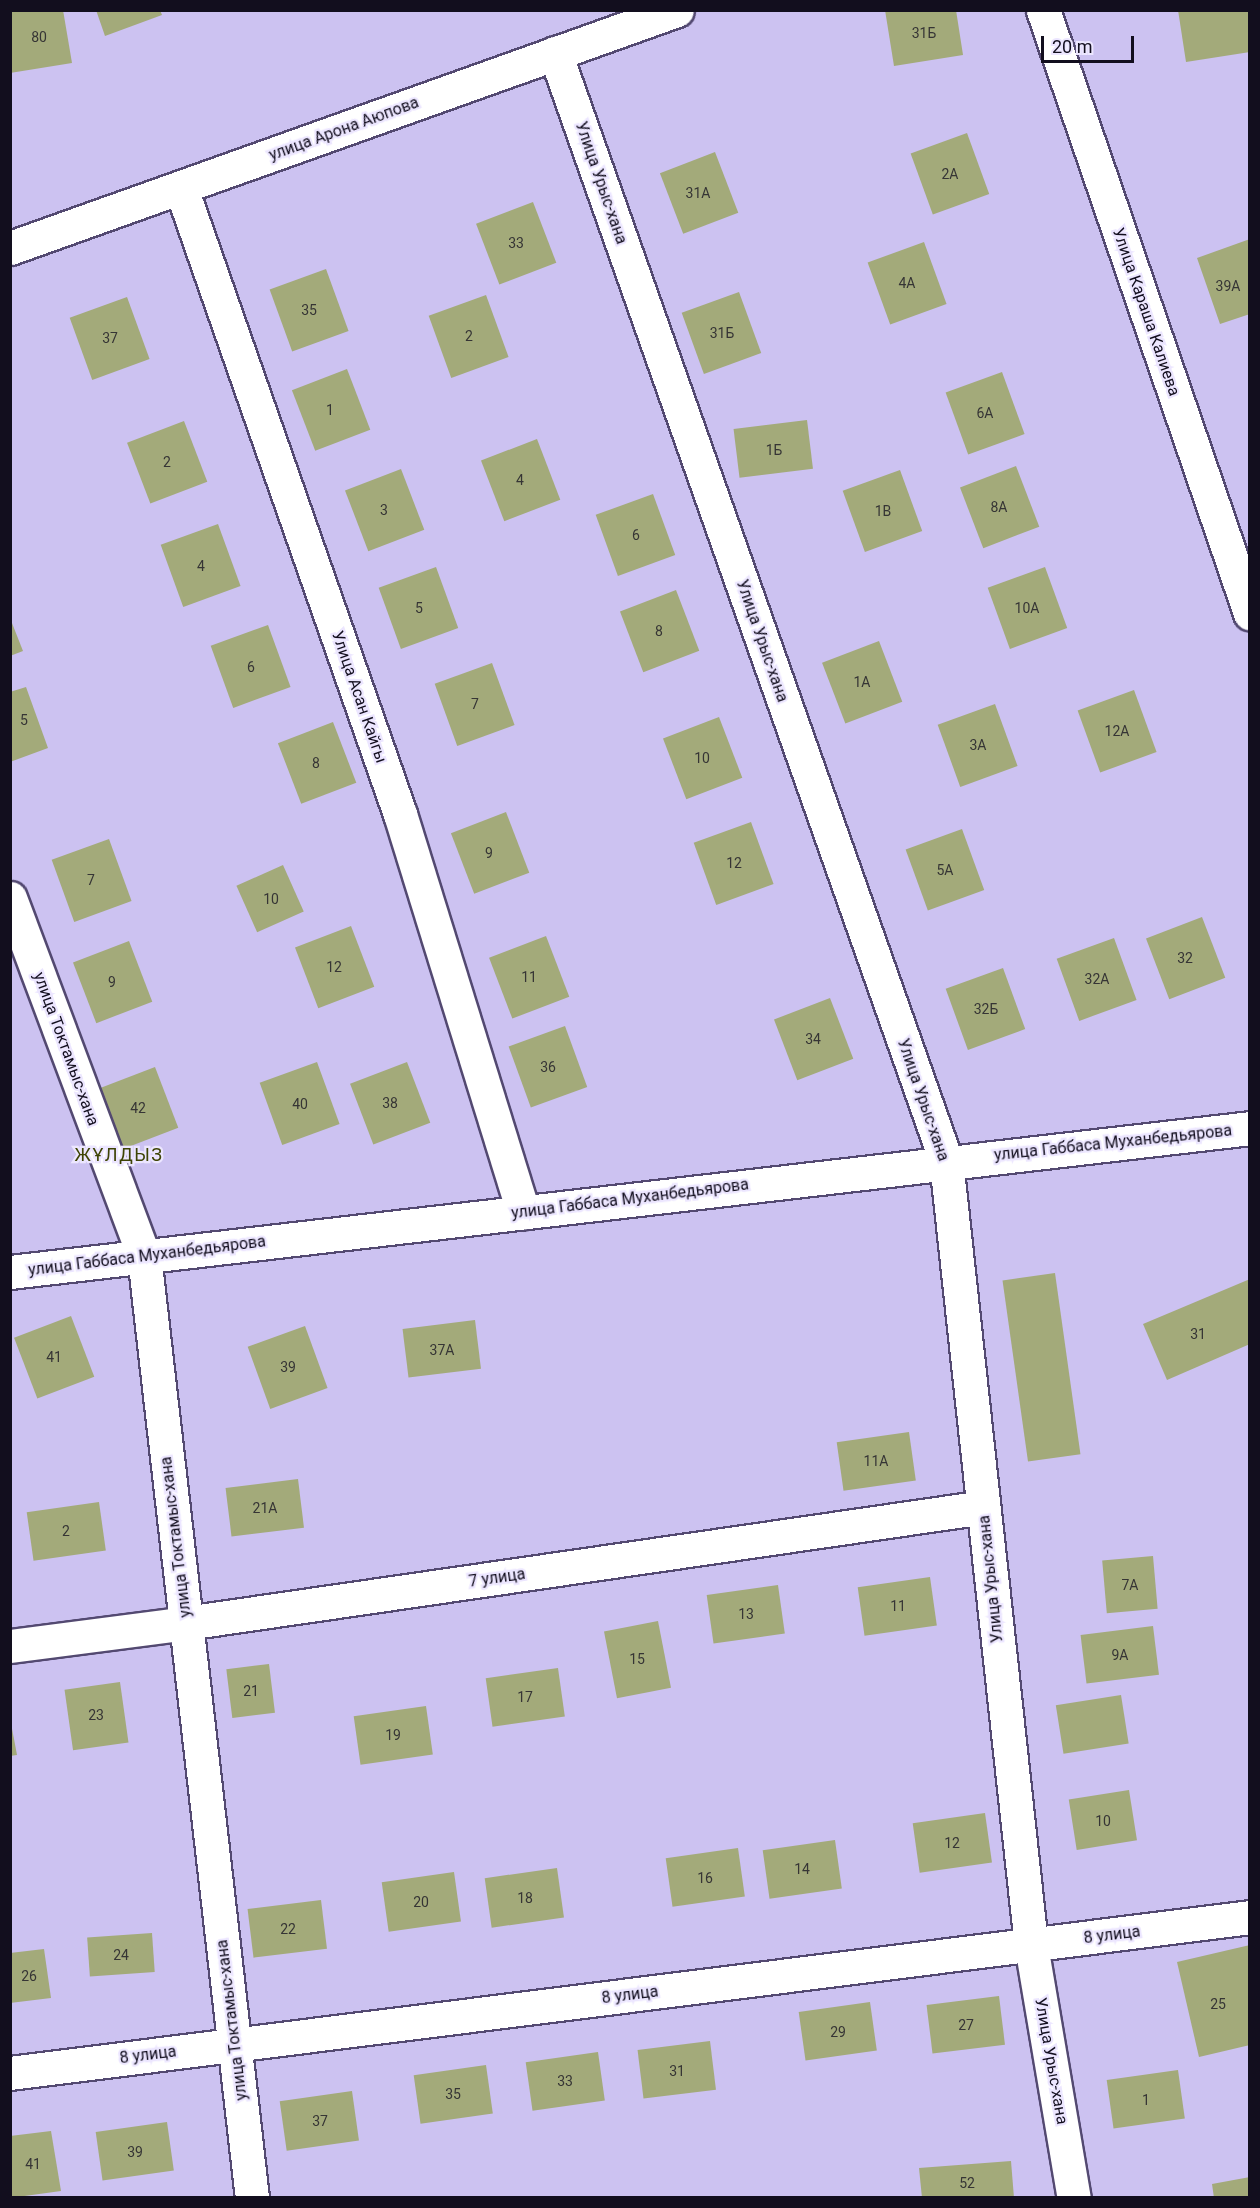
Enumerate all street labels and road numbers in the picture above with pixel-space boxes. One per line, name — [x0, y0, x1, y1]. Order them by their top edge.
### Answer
street label: улица Арона Аюпова — [266, 93, 422, 165]
street label: Улица Урыс-хана — [571, 119, 631, 247]
street label: Улица Караша Калиева — [1108, 226, 1184, 398]
street label: Улица Урыс-хана — [732, 577, 792, 705]
street label: Улица Асан Кайгы — [327, 629, 391, 765]
street label: улица Токтамыс-хана — [29, 969, 103, 1129]
street label: Улица Урыс-хана — [893, 1036, 953, 1164]
street label: улица Габбаса Муханбедьярова — [993, 1121, 1233, 1165]
street label: улица Габбаса Муханбедьярова — [510, 1175, 750, 1223]
street label: улица Габбаса Муханбедьярова — [27, 1232, 267, 1280]
street label: улица Токтамыс-хана — [157, 1455, 195, 1619]
street label: Улица Урыс-хана — [975, 1514, 1007, 1644]
street label: 7 улица — [467, 1565, 527, 1591]
street label: 8 улица — [1083, 1922, 1141, 1948]
street label: улица Токтамыс-хана — [213, 1938, 251, 2102]
street label: 8 улица — [601, 1982, 659, 2008]
street label: Улица Урыс-хана — [1030, 1996, 1072, 2126]
street label: 8 улица — [119, 2042, 177, 2068]

